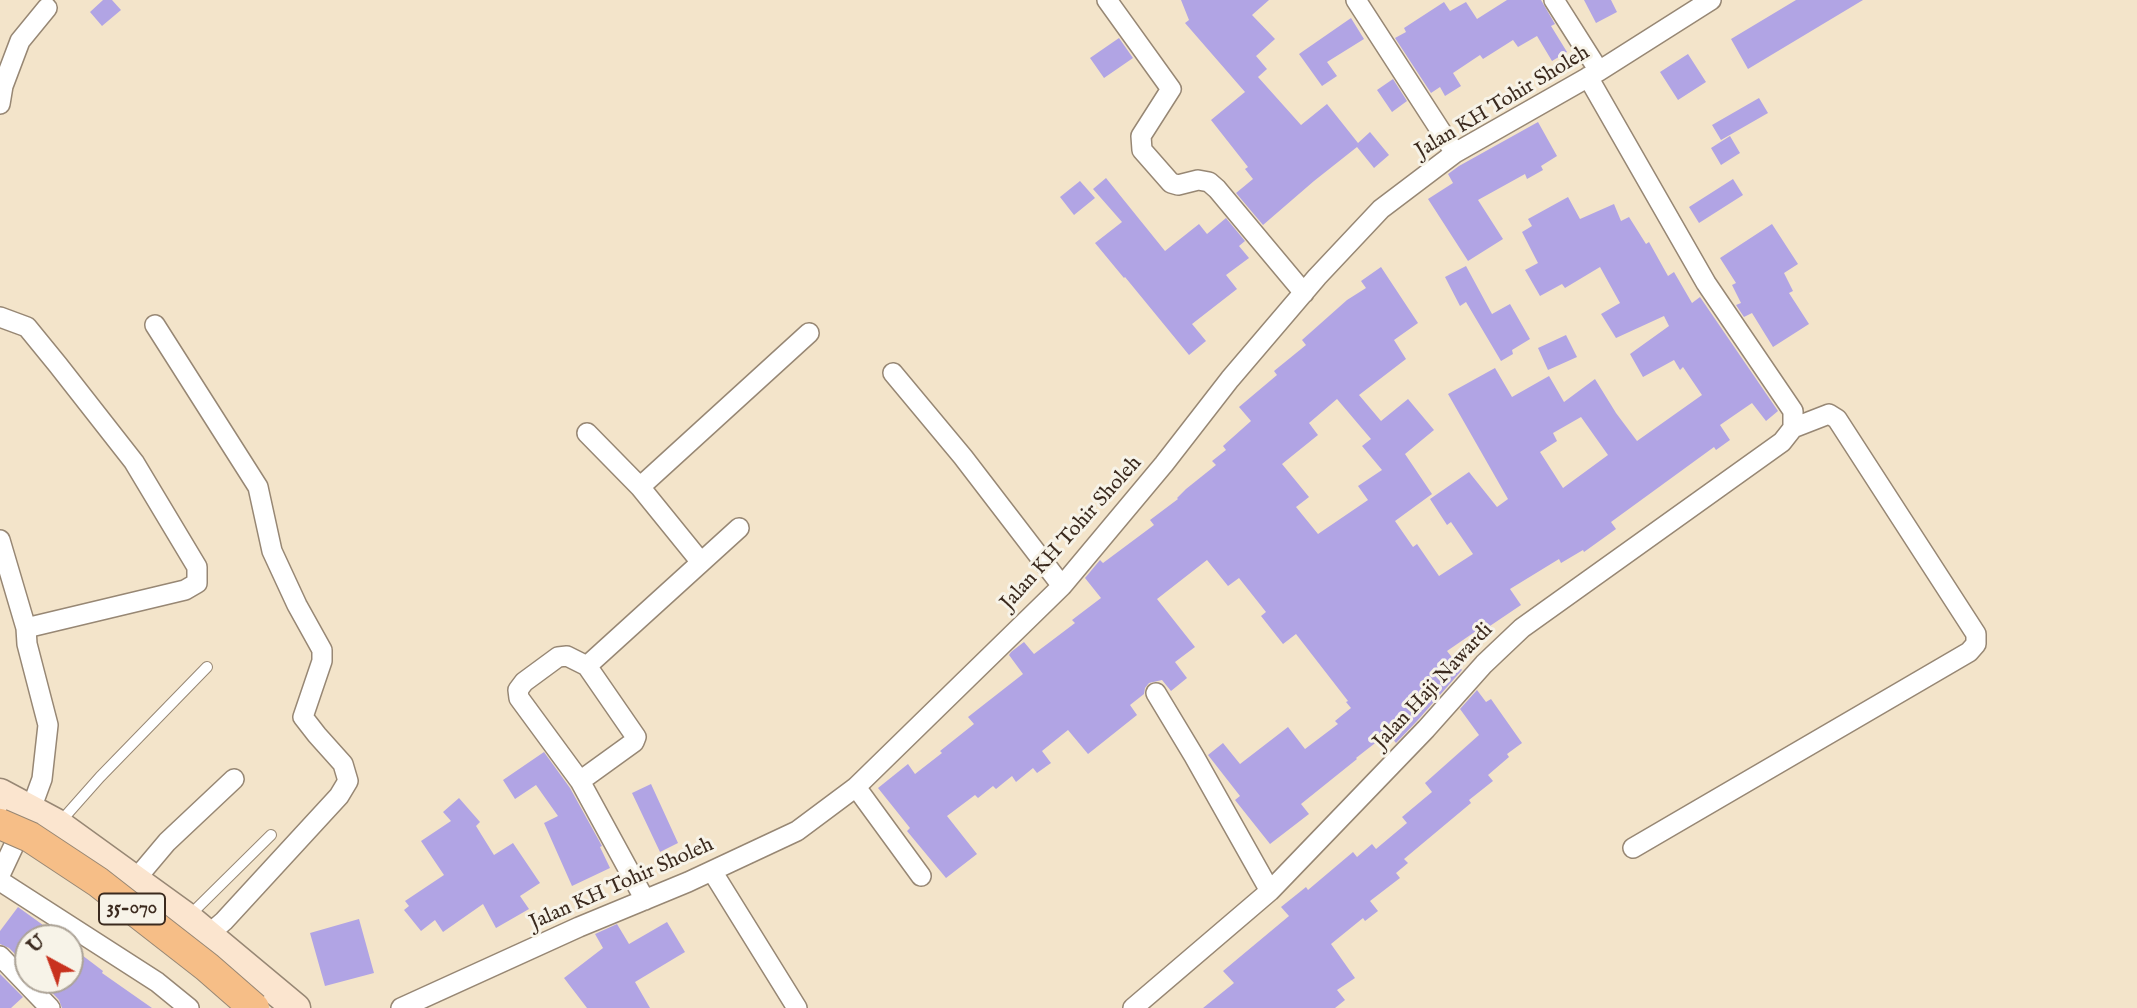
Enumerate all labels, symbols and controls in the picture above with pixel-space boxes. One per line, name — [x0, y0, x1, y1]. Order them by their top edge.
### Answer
street label: Jalan KH Tohir Sholeh — [1411, 41, 1595, 165]
street label: Jalan KH Tohir Sholeh — [996, 452, 1148, 616]
street label: Jalan Haji Nawardi — [1369, 619, 1499, 755]
street label: Jalan KH Tohir Sholeh — [526, 833, 718, 937]
road number: 35-070 — [99, 894, 165, 925]
north arrow — [14, 924, 84, 994]
text: U — [23, 930, 50, 959]

